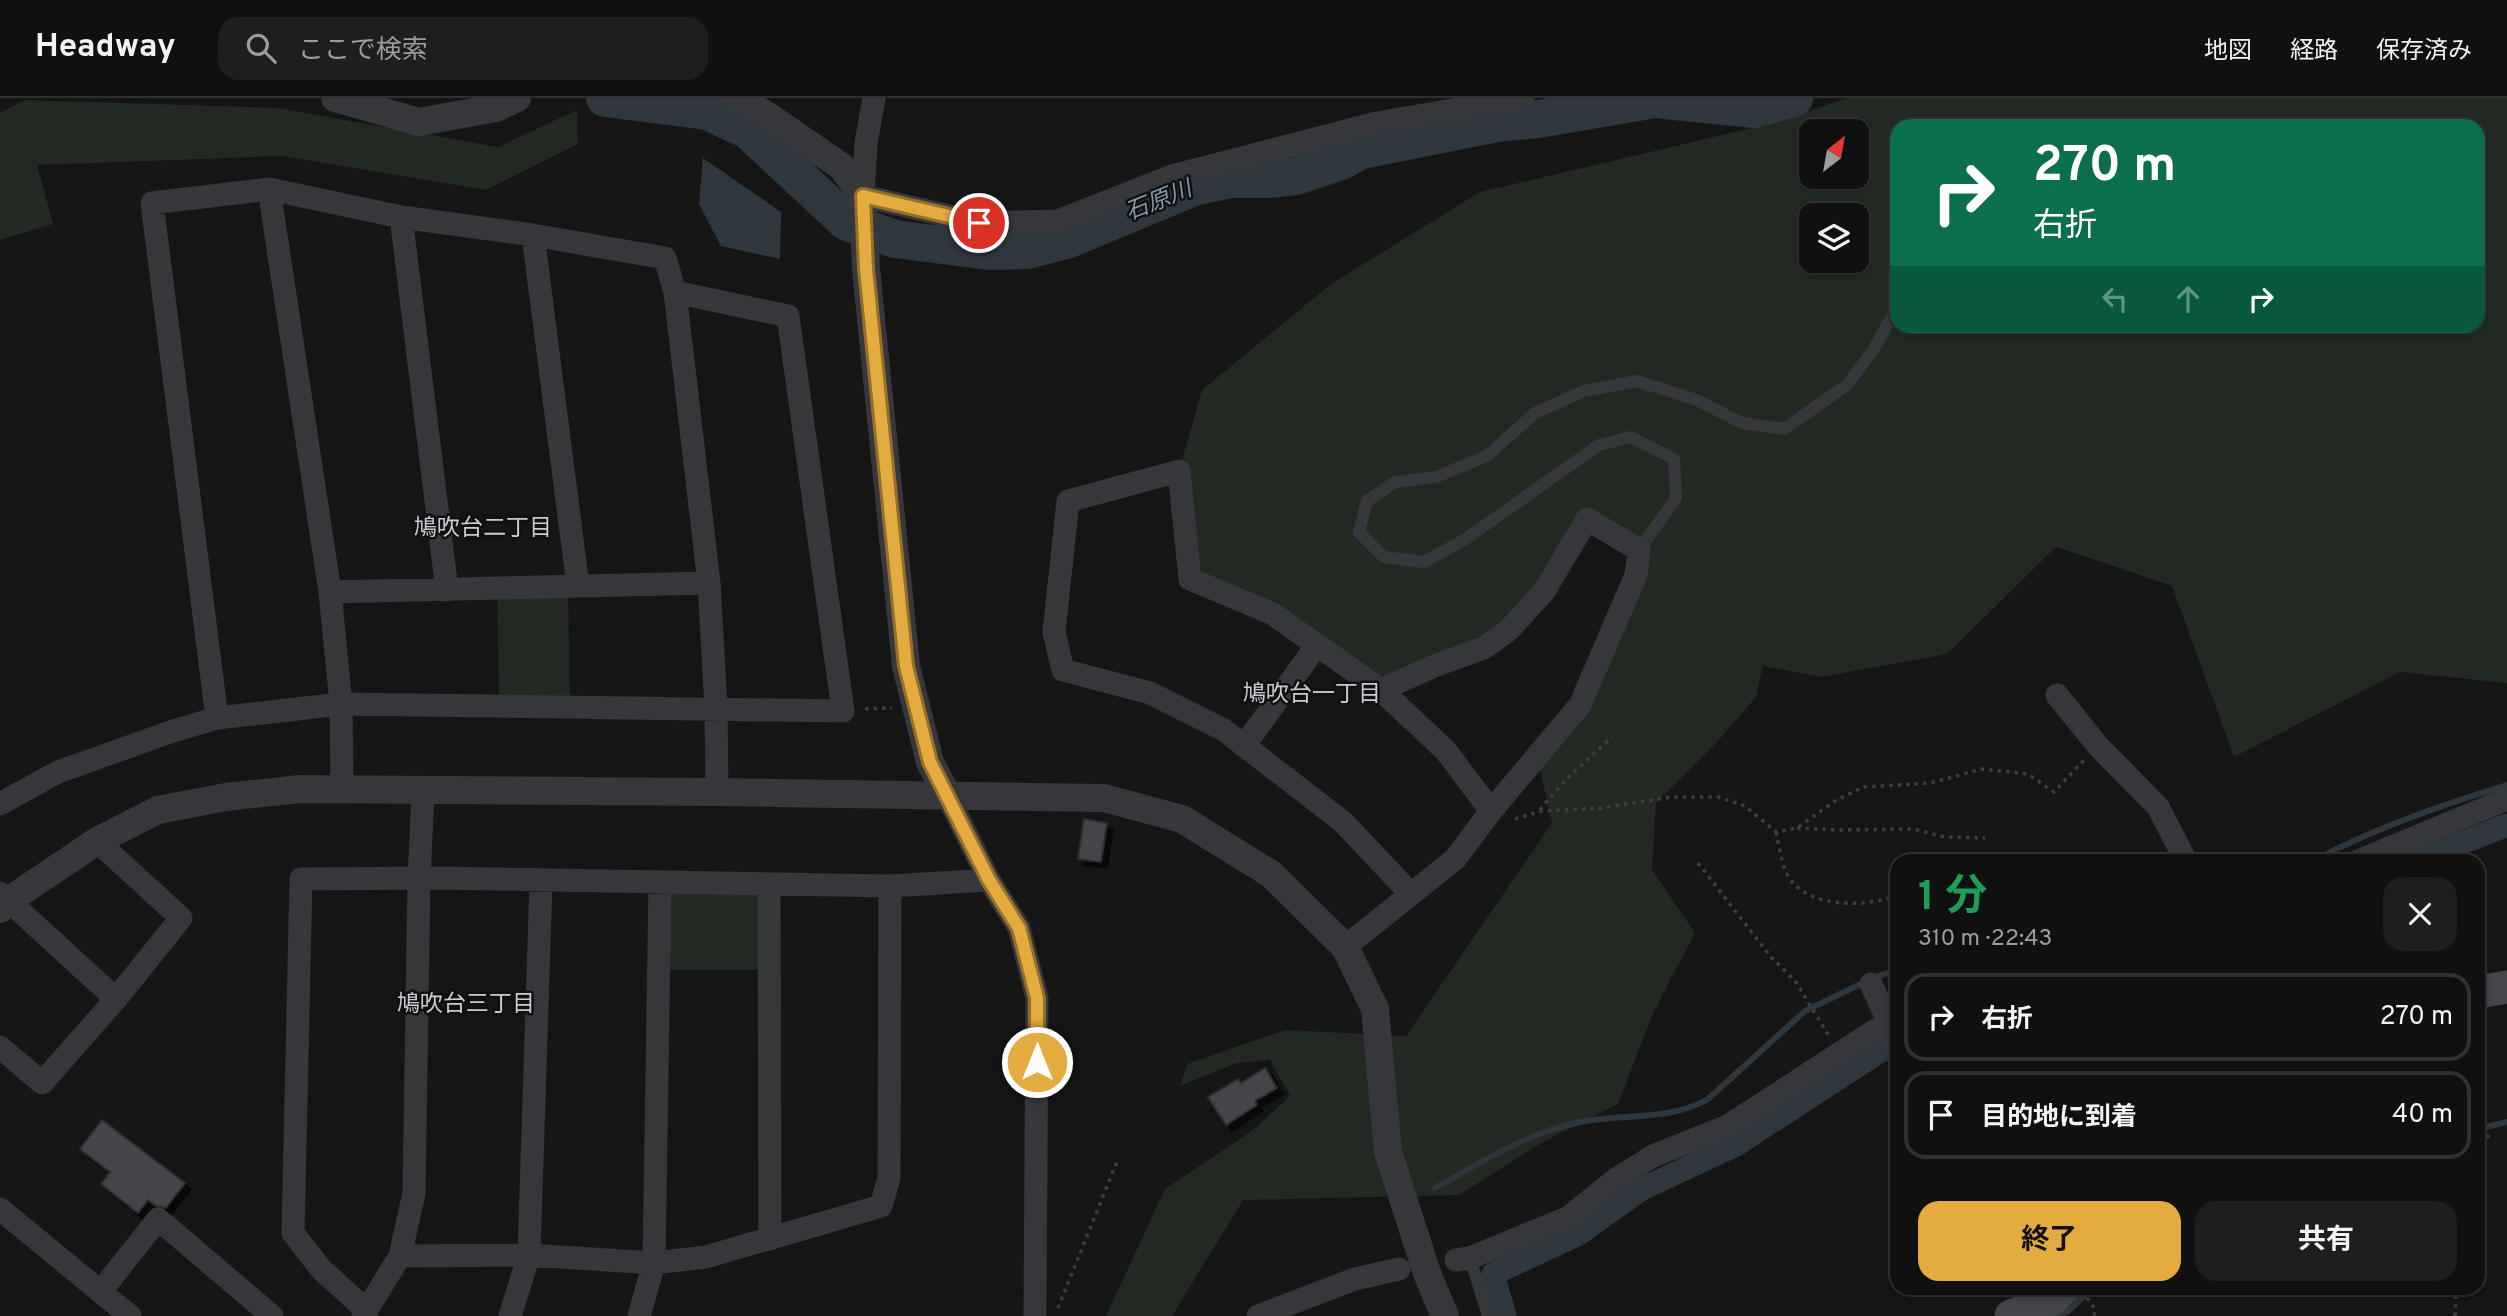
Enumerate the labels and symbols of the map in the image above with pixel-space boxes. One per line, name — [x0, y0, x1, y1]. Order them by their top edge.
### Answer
north arrow — [1799, 119, 1869, 189]
water label: 石原川 — [1122, 175, 1199, 228]
pin — [949, 193, 1009, 253]
district label: 鳩吹台二丁目 — [414, 515, 552, 544]
district label: 鳩吹台一丁目 — [1243, 681, 1381, 710]
district label: 鳩吹台三丁目 — [397, 991, 535, 1020]
position arrow — [1000, 1025, 1074, 1099]

